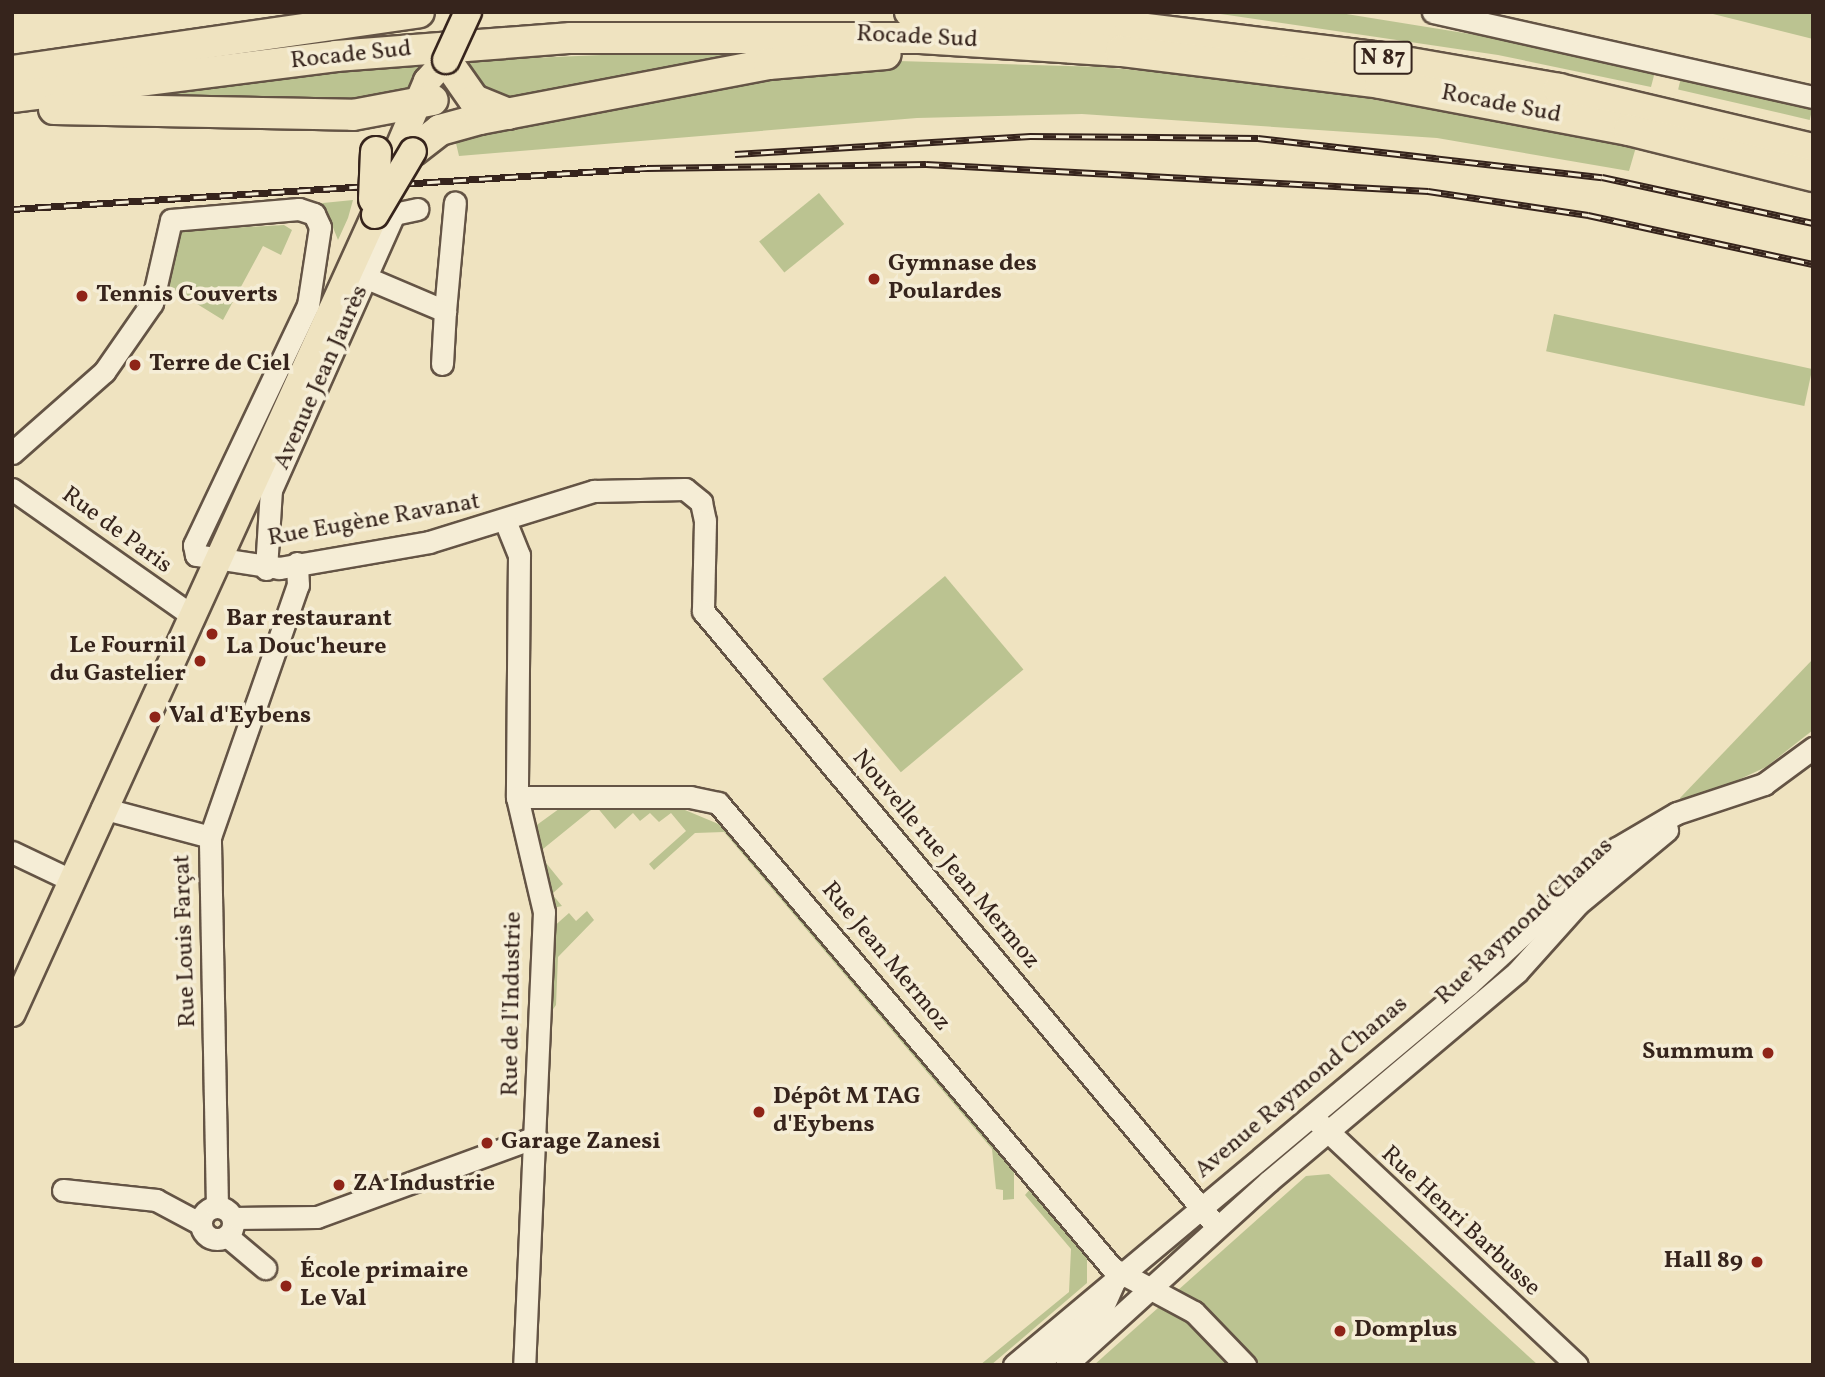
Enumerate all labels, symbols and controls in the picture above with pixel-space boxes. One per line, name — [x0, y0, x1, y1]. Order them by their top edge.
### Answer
street label: Rocade Sud — [856, 20, 978, 56]
street label: Rocade Sud — [289, 35, 413, 77]
road number: N 87 — [1353, 39, 1413, 78]
street label: Rocade Sud — [1439, 79, 1563, 131]
place label: Gymnase des Poulardes — [888, 251, 1037, 307]
marker: Gymnase des Poulardes — [866, 271, 882, 287]
street label: Avenue Jean Jaurès — [268, 281, 376, 475]
place label: Tennis Couverts — [96, 282, 278, 310]
marker: Tennis Couverts — [74, 288, 90, 304]
place label: Terre de Ciel — [149, 351, 290, 379]
marker: Terre de Ciel — [127, 357, 143, 373]
street label: Rue de Paris — [55, 481, 177, 581]
street label: Rue Eugène Ravanat — [266, 488, 482, 554]
place label: Bar restaurant La Douc'heure — [226, 606, 392, 662]
marker: Bar restaurant La Douc'heure — [204, 626, 220, 642]
place label: Le Fournil du Gastelier — [50, 633, 186, 689]
marker: Le Fournil du Gastelier — [192, 653, 208, 669]
place label: Val d'Eybens — [169, 703, 311, 731]
marker: Val d'Eybens — [147, 709, 163, 725]
street label: Nouvelle rue Jean Mermoz — [845, 745, 1045, 975]
street label: Rue Raymond Chanas — [1430, 832, 1620, 1012]
street label: Rue Louis Farçat — [169, 854, 203, 1028]
street label: Rue Jean Mermoz — [814, 877, 956, 1037]
street label: Rue de l'Industrie — [497, 911, 529, 1097]
street label: Avenue Raymond Chanas — [1190, 990, 1414, 1186]
place label: Summum — [1642, 1039, 1754, 1067]
marker: Summum — [1760, 1045, 1776, 1061]
place label: Dépôt M TAG d'Eybens — [773, 1084, 921, 1140]
marker: Dépôt M TAG d'Eybens — [751, 1104, 767, 1120]
place label: Garage Zanesi — [501, 1129, 661, 1157]
marker: Garage Zanesi — [479, 1135, 495, 1151]
street label: Rue Henri Barbusse — [1374, 1141, 1546, 1303]
place label: ZA Industrie — [353, 1171, 495, 1199]
marker: ZA Industrie — [331, 1177, 347, 1193]
place label: Hall 89 — [1664, 1248, 1743, 1276]
marker: Hall 89 — [1749, 1254, 1765, 1270]
place label: École primaire Le Val — [300, 1258, 468, 1314]
marker: École primaire Le Val — [278, 1278, 294, 1294]
place label: Domplus — [1354, 1317, 1457, 1345]
marker: Domplus — [1332, 1323, 1348, 1339]

